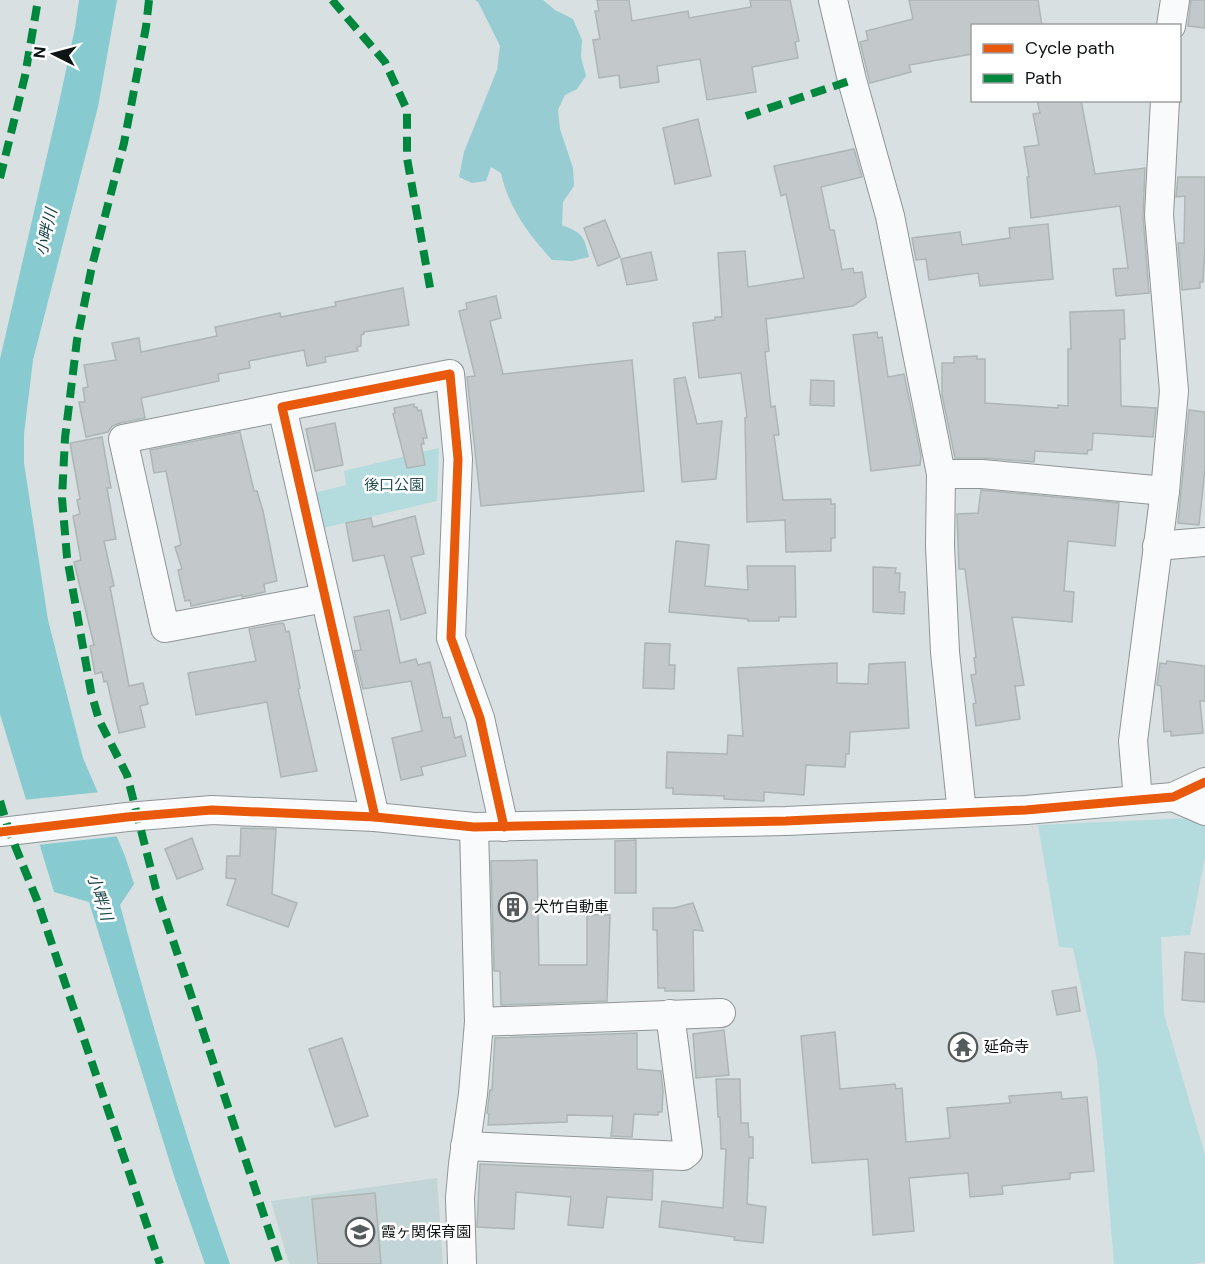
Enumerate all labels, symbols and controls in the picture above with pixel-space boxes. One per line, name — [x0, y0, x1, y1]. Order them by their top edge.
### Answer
north arrow — [24, 24, 84, 84]
legend — [971, 24, 1181, 102]
text: Cycle path — [1025, 36, 1115, 60]
text: N — [29, 46, 51, 59]
text: Path — [1025, 66, 1062, 90]
water label: 小畔川 — [30, 204, 62, 258]
park label: 後口公園 — [364, 475, 424, 495]
water label: 小畔川 — [83, 871, 118, 925]
building icon: 犬竹自動車 — [497, 891, 529, 923]
place label: 犬竹自動車 — [534, 897, 609, 917]
temple icon: 延命寺 — [947, 1031, 979, 1063]
place label: 延命寺 — [984, 1037, 1029, 1057]
school or university icon: 霞ヶ関保育園 — [344, 1216, 376, 1248]
place label: 霞ヶ関保育園 — [381, 1222, 471, 1242]

